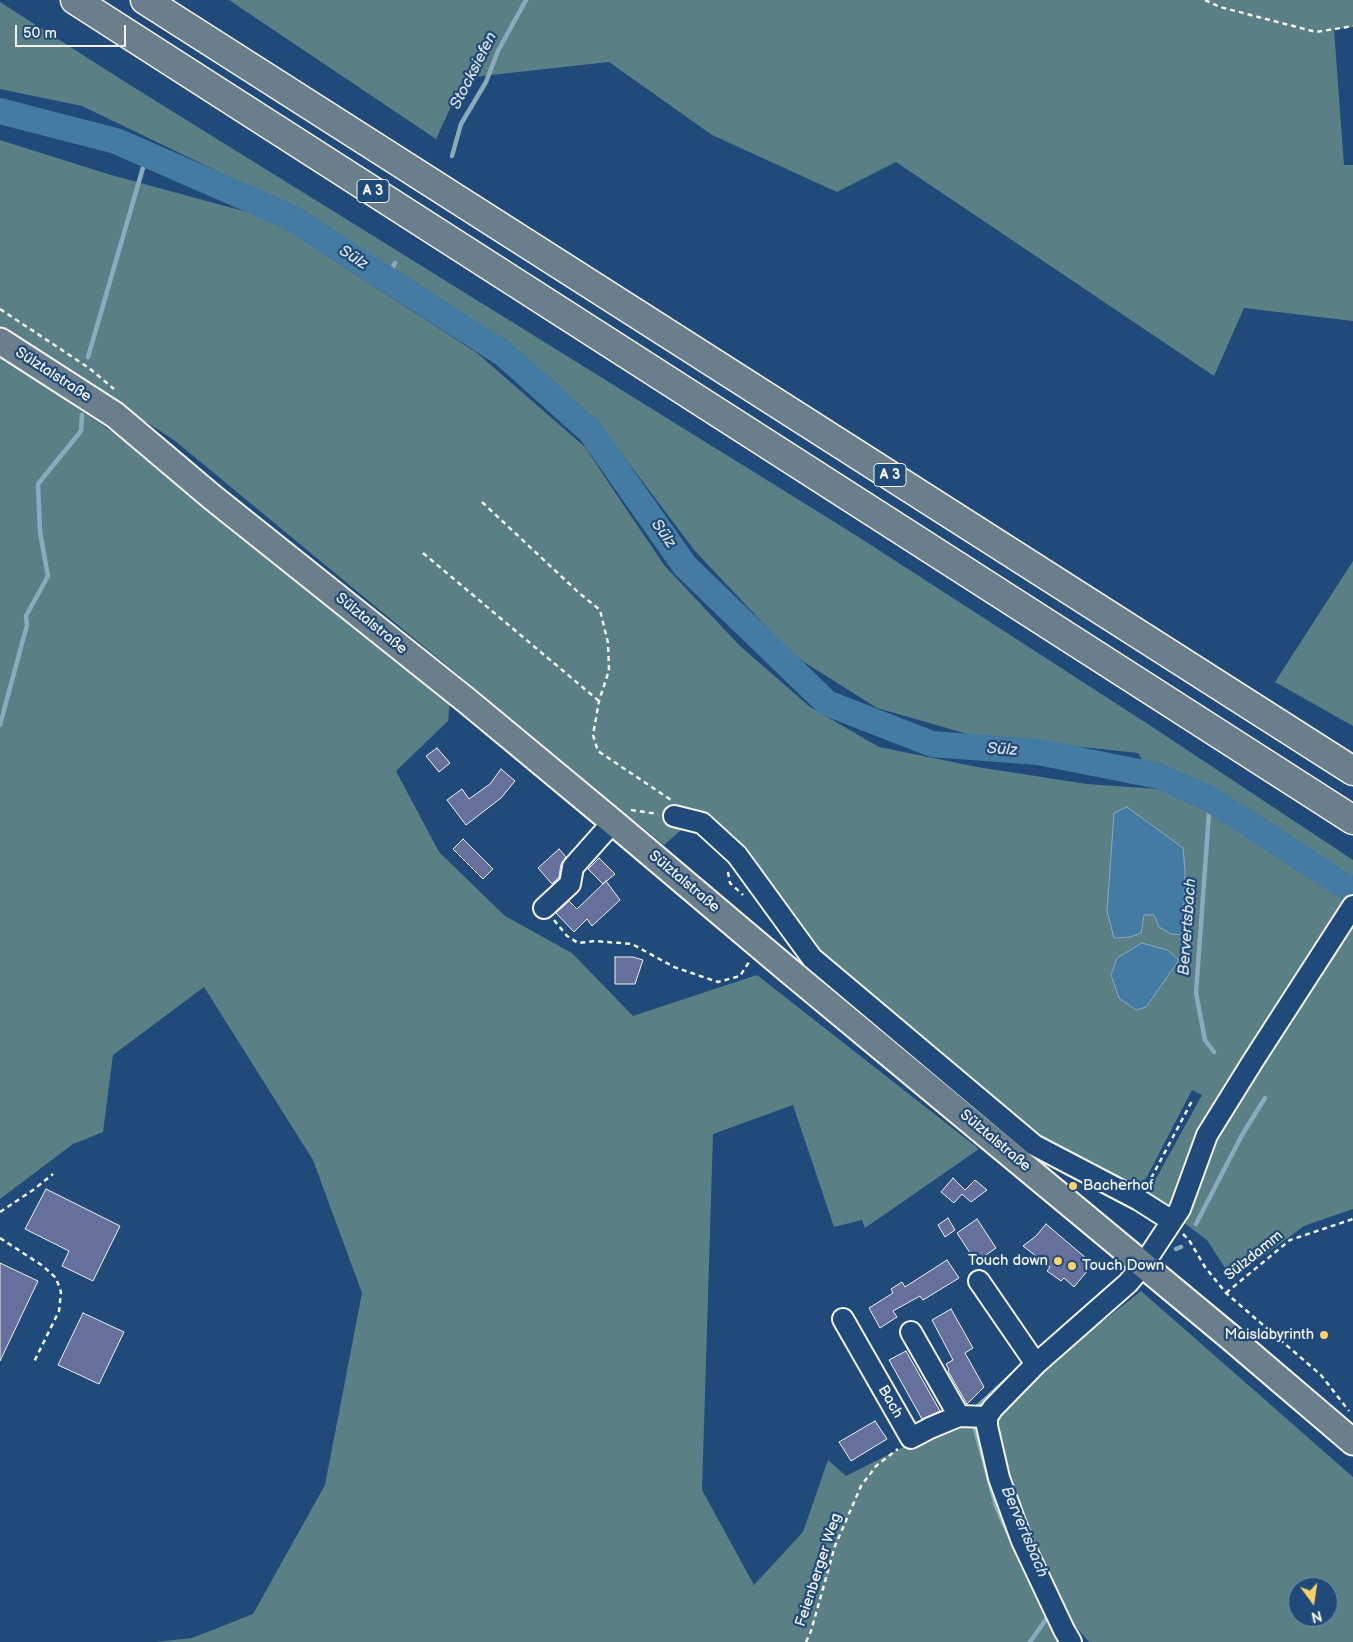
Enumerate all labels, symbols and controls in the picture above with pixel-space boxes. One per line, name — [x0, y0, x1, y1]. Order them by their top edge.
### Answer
scale bar — [18, 15, 129, 47]
text: 50 m — [23, 24, 57, 43]
water label: Stocksiefen — [446, 29, 502, 113]
road number: A 3 — [357, 180, 389, 202]
water label: Sülz — [335, 242, 371, 274]
street label: Sülztalstraße — [12, 344, 94, 406]
road number: A 3 — [874, 464, 906, 486]
water label: Sülz — [646, 516, 680, 552]
street label: Sülztalstraße — [332, 590, 410, 658]
water label: Sülz — [986, 739, 1018, 761]
street label: Sülztalstraße — [645, 847, 723, 917]
water label: Bervertsbach — [1175, 878, 1201, 976]
street label: Sülztalstraße — [956, 1106, 1034, 1176]
place label: Bacherhof — [1083, 1177, 1154, 1195]
marker: Bacherhof — [1067, 1180, 1079, 1192]
street label: Sülzdamm — [1221, 1227, 1287, 1285]
place label: Touch down — [968, 1252, 1048, 1270]
marker: Touch down — [1052, 1255, 1064, 1267]
place label: Touch Down — [1082, 1257, 1164, 1275]
marker: Touch Down — [1066, 1260, 1078, 1272]
place label: Maislabyrinth — [1225, 1326, 1314, 1344]
marker: Maislabyrinth — [1318, 1329, 1330, 1341]
street label: Bach — [873, 1382, 907, 1422]
water label: Bervertsbach — [996, 1484, 1052, 1580]
street label: Feienberger Weg — [792, 1511, 846, 1629]
north arrow — [1288, 1577, 1338, 1627]
text: N — [1309, 1607, 1324, 1626]

